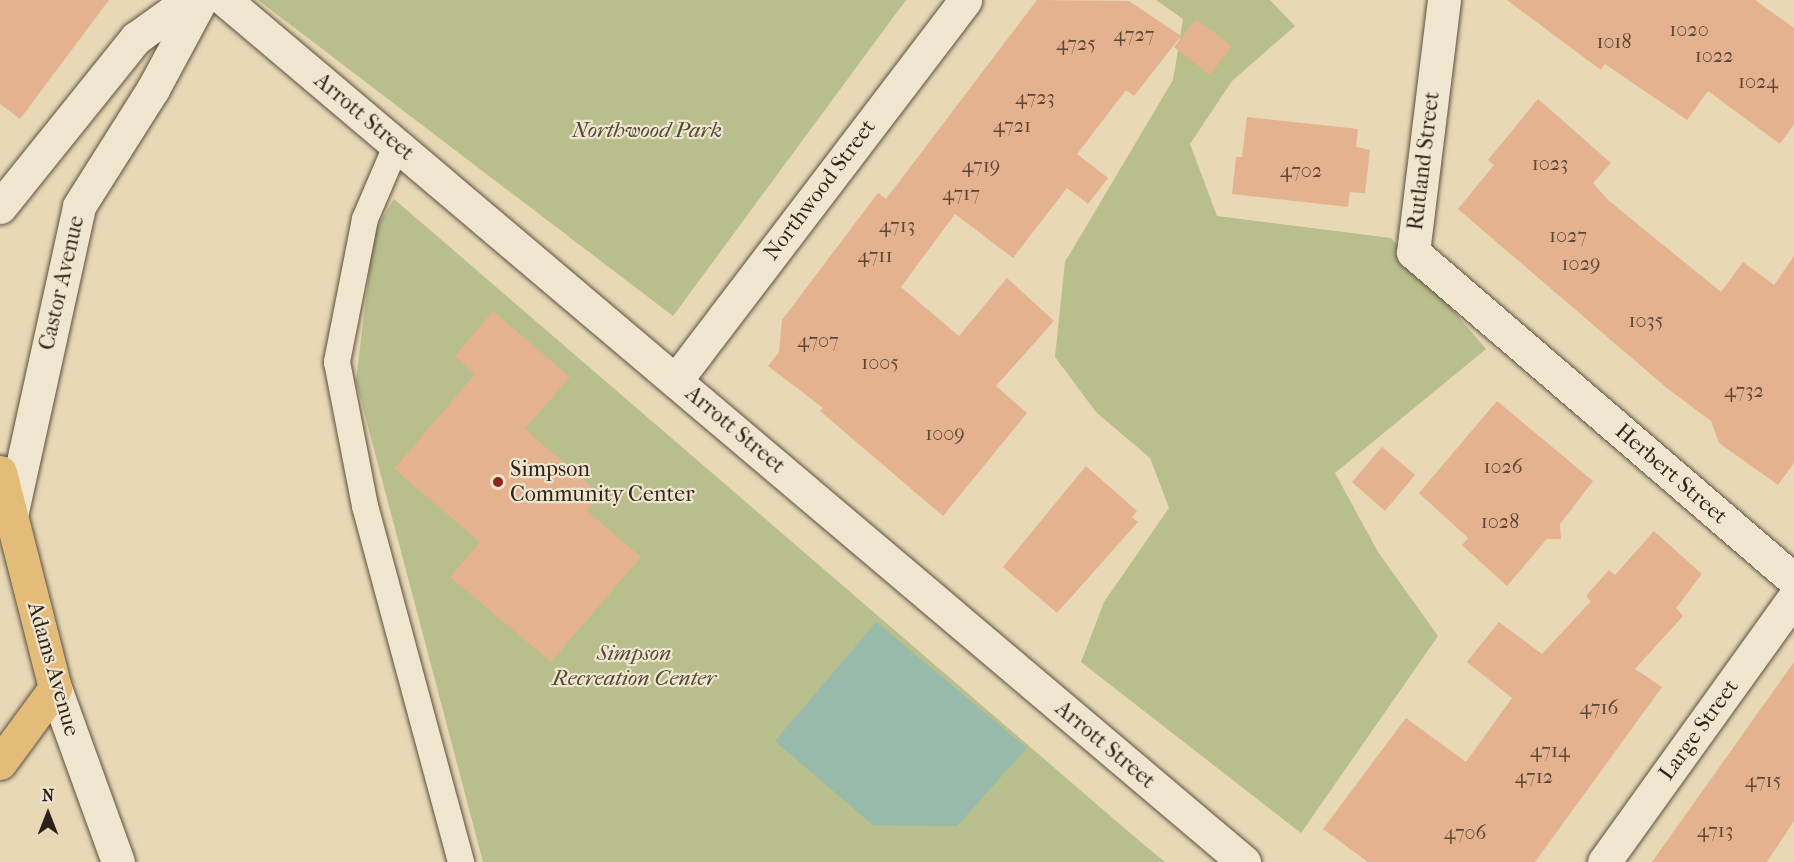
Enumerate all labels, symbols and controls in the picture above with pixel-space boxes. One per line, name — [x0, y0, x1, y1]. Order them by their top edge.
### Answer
house number: 1020 — [1669, 17, 1709, 41]
house number: 4727 — [1114, 22, 1154, 46]
house number: 1018 — [1596, 29, 1632, 53]
house number: 4725 — [1056, 31, 1096, 55]
house number: 1022 — [1695, 43, 1733, 67]
street label: Arrott Street — [309, 68, 419, 166]
house number: 1024 — [1738, 69, 1778, 93]
house number: 4723 — [1015, 85, 1055, 109]
street label: Rutland Street — [1402, 90, 1446, 232]
house number: 4721 — [993, 113, 1031, 137]
street label: Northwood Street — [758, 114, 882, 266]
park label: Northwood Park — [572, 118, 722, 144]
house number: 1023 — [1532, 151, 1568, 175]
house number: 4719 — [962, 153, 1000, 177]
house number: 4702 — [1280, 158, 1322, 182]
house number: 4717 — [942, 181, 980, 205]
street label: Castor Avenue — [34, 213, 90, 353]
house number: 4713 — [879, 213, 915, 237]
house number: 1027 — [1549, 223, 1587, 247]
house number: 4711 — [857, 243, 893, 267]
house number: 1029 — [1562, 251, 1600, 275]
house number: 1035 — [1629, 308, 1663, 332]
house number: 4707 — [797, 328, 839, 352]
house number: 1005 — [861, 350, 899, 374]
house number: 4732 — [1724, 378, 1764, 402]
street label: Arrott Street — [680, 381, 790, 479]
street label: Herbert Street — [1610, 418, 1732, 530]
house number: 1009 — [925, 421, 965, 445]
house number: 1026 — [1483, 454, 1523, 478]
place label: Simpson Community Center — [510, 456, 694, 508]
marker: Simpson Community Center — [491, 475, 505, 489]
house number: 1028 — [1481, 509, 1519, 533]
street label: Adams Avenue — [21, 599, 85, 739]
park label: Simpson Recreation Center — [552, 640, 716, 692]
street label: Large Street — [1654, 674, 1744, 786]
house number: 4716 — [1580, 695, 1618, 719]
street label: Arrott Street — [1050, 696, 1160, 794]
house number: 4714 — [1530, 738, 1570, 762]
house number: 4712 — [1515, 764, 1553, 788]
house number: 4715 — [1745, 768, 1781, 792]
north arrow — [18, 784, 78, 844]
text: N — [42, 786, 54, 805]
house number: 4713 — [1697, 818, 1733, 842]
house number: 4706 — [1444, 820, 1486, 844]

